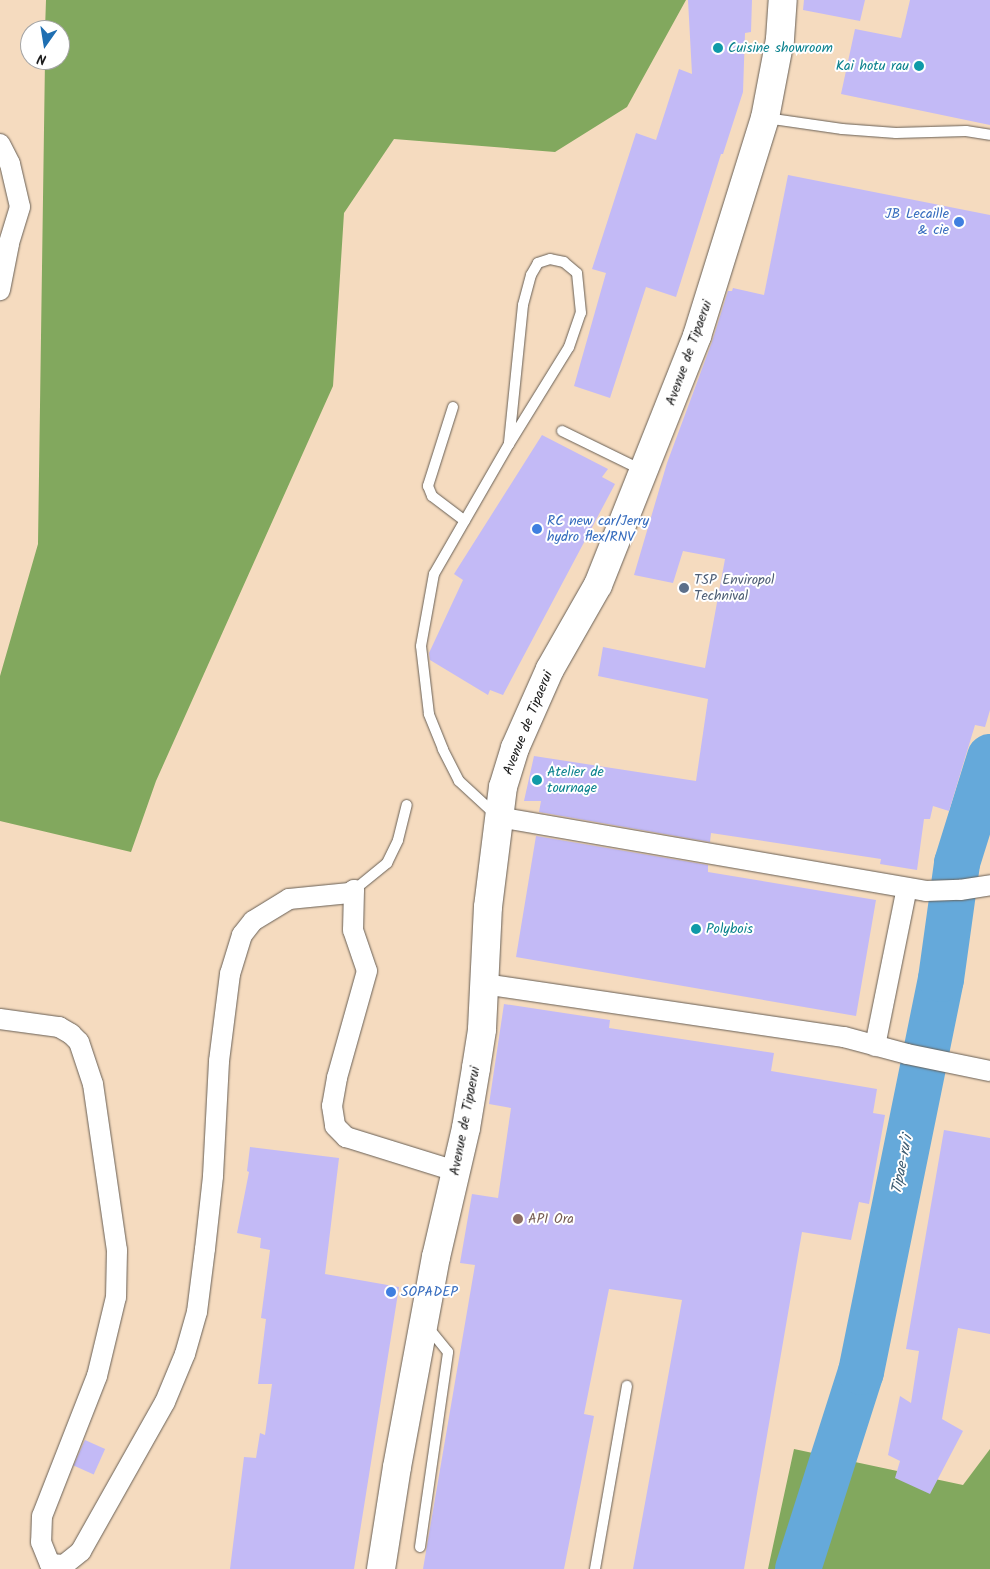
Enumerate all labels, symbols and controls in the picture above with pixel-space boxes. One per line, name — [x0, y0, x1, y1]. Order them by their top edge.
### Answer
north arrow — [20, 20, 70, 70]
place label: Cuisine showroom — [728, 40, 833, 56]
marker: Cuisine showroom — [712, 42, 724, 54]
text: N — [35, 47, 49, 70]
place label: Kai hotu rau — [836, 58, 909, 74]
marker: Kai hotu rau — [913, 60, 925, 72]
place label: JB Lecaille & cie — [885, 206, 949, 238]
marker: JB Lecaille & cie — [953, 216, 965, 228]
street label: Avenue de Tipaerui — [662, 298, 716, 408]
place label: RC new car/Jerry hydro flex/RNV — [547, 513, 649, 546]
marker: RC new car/Jerry hydro flex/RNV — [531, 523, 543, 535]
place label: TSP Enviropol Technival — [694, 572, 774, 604]
marker: TSP Enviropol Technival — [678, 582, 690, 594]
street label: Avenue de Tipaerui — [499, 668, 557, 778]
place label: Atelier de tournage — [547, 764, 604, 796]
marker: Atelier de tournage — [531, 774, 543, 786]
place label: Polybois — [706, 921, 753, 937]
marker: Polybois — [690, 923, 702, 935]
street label: Avenue de Tipaerui — [446, 1065, 484, 1177]
water label: Tipae-ru’i — [888, 1134, 918, 1196]
place label: API Ora — [528, 1211, 574, 1227]
marker: API Ora — [512, 1213, 524, 1225]
place label: SOPADEP — [401, 1284, 458, 1300]
marker: SOPADEP — [385, 1286, 397, 1298]

